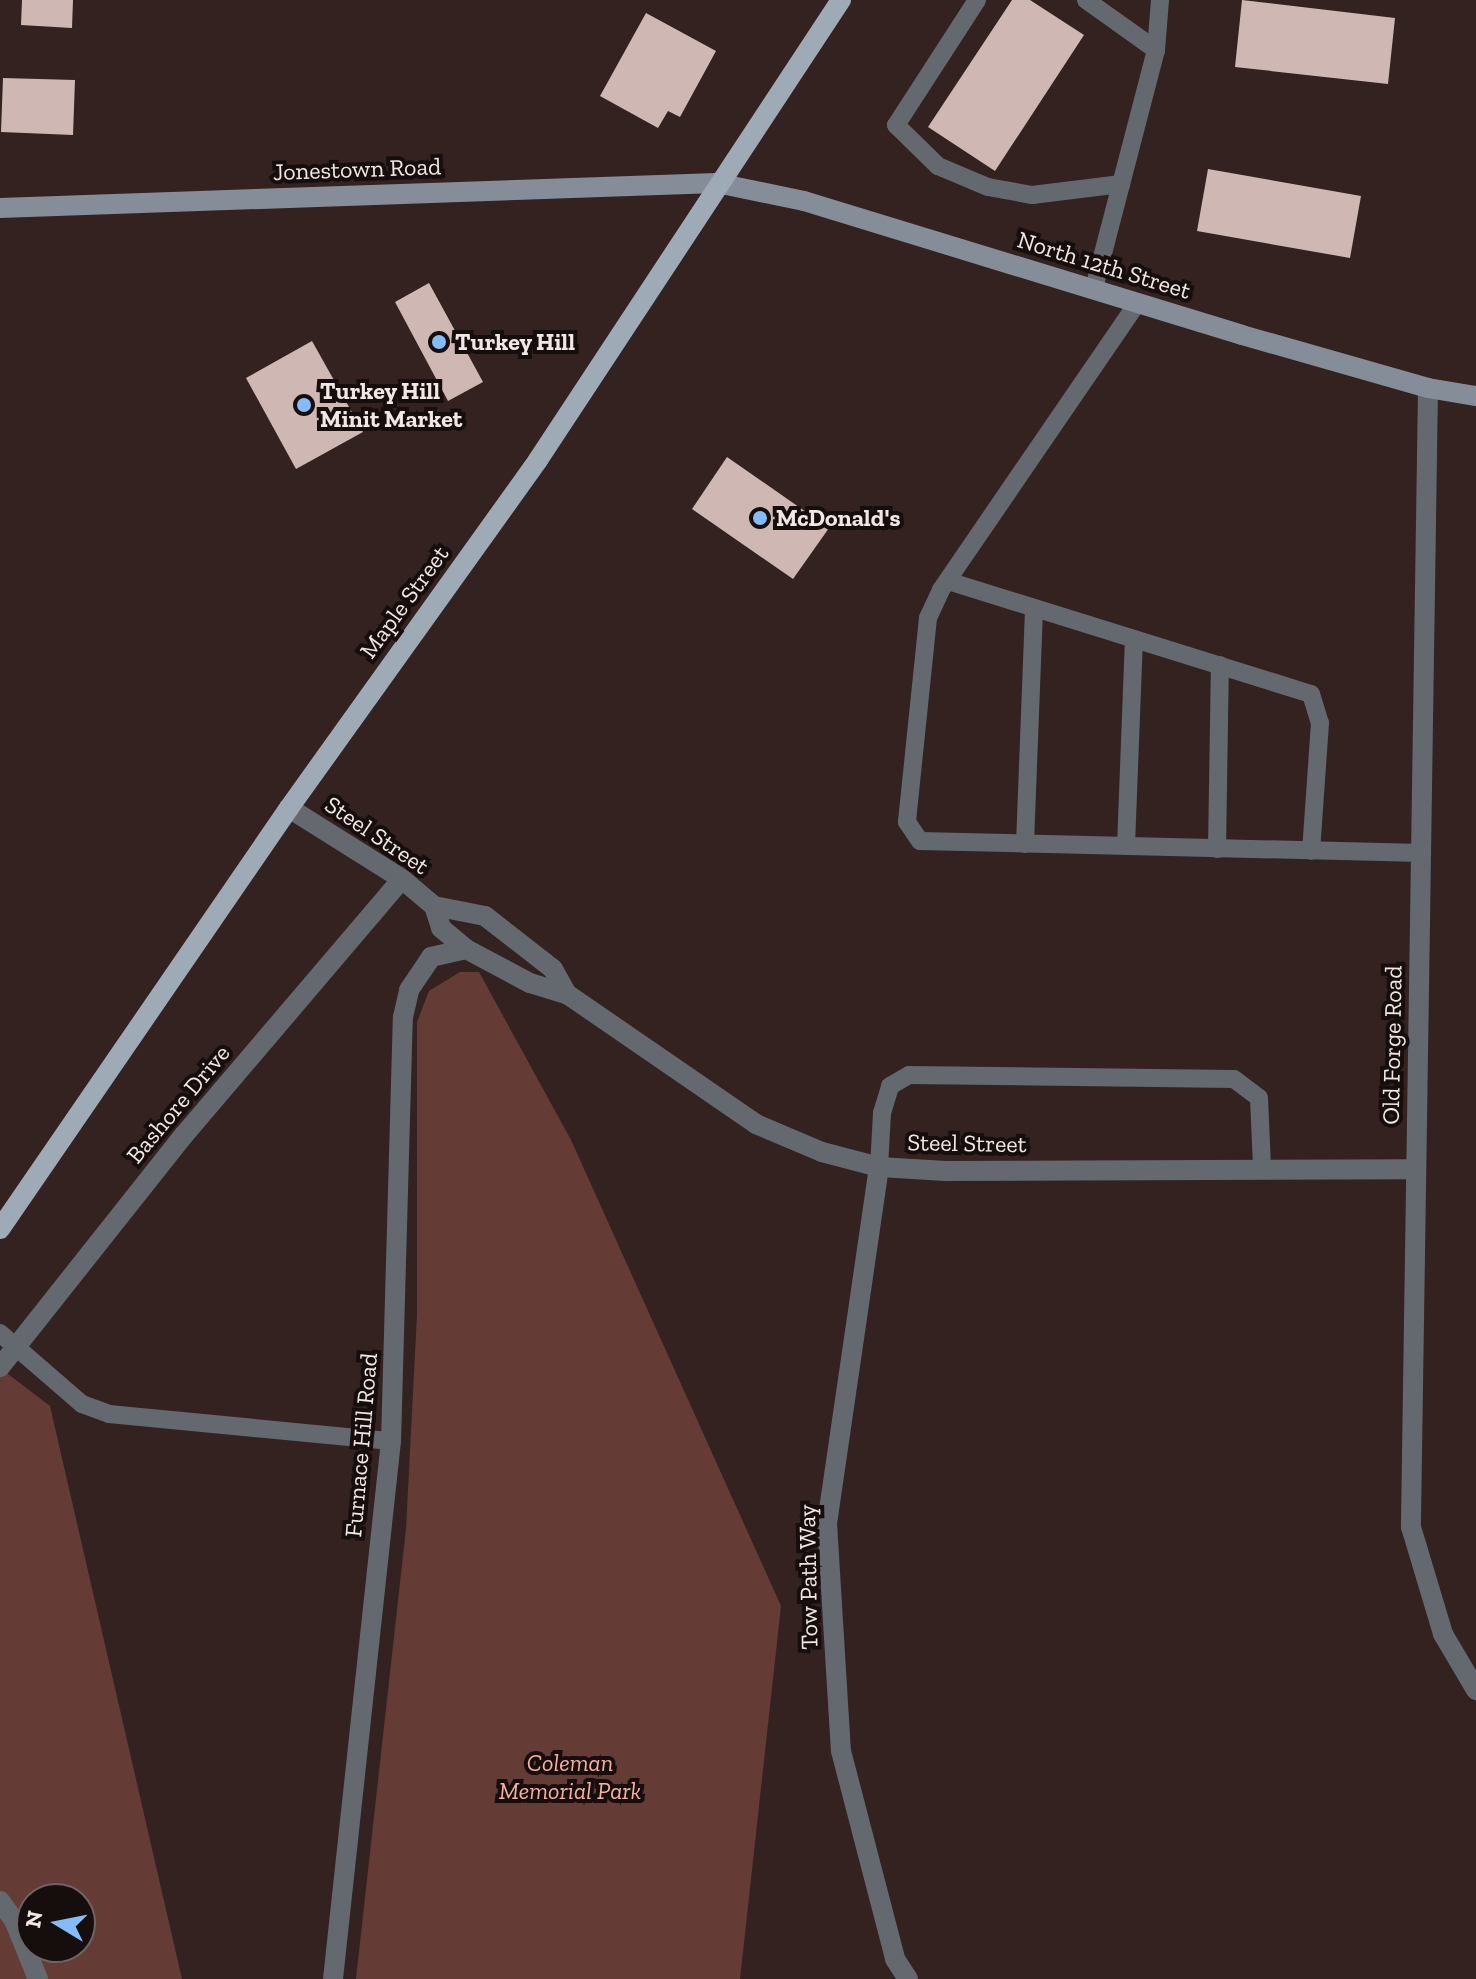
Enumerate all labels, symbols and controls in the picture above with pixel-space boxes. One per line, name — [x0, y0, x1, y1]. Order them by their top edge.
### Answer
street label: Jonestown Road — [272, 152, 442, 186]
street label: North 12th Street — [1014, 225, 1194, 305]
place label: Turkey Hill — [455, 328, 576, 356]
marker: Turkey Hill — [430, 333, 448, 351]
place label: Turkey Hill Minit Market — [320, 377, 462, 433]
marker: Turkey Hill Minit Market — [295, 396, 313, 414]
place label: McDonald's — [776, 504, 900, 532]
marker: McDonald's — [751, 509, 769, 527]
street label: Maple Street — [354, 540, 454, 664]
street label: Steel Street — [319, 790, 435, 880]
street label: Old Forge Road — [1376, 965, 1408, 1125]
street label: Bashore Drive — [120, 1039, 236, 1169]
street label: Steel Street — [907, 1128, 1027, 1158]
street label: Furnace Hill Road — [339, 1352, 383, 1538]
street label: Tow Path Way — [792, 1503, 824, 1651]
park label: Coleman Memorial Park — [499, 1749, 641, 1805]
north arrow — [16, 1883, 96, 1963]
text: N — [19, 1909, 49, 1930]

